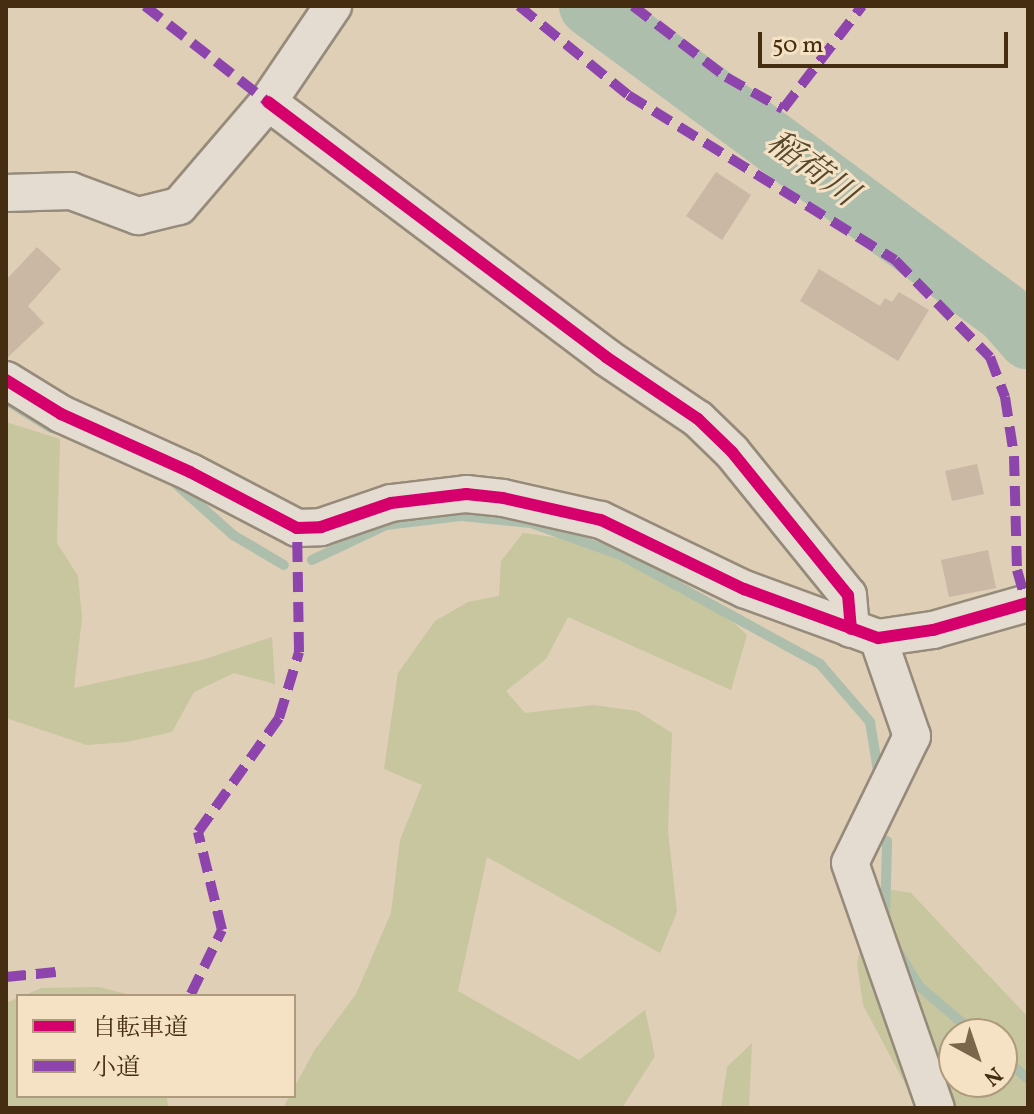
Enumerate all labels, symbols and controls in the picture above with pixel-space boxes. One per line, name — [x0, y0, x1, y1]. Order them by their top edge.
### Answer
scale bar — [762, 16, 1012, 66]
text: 50 m — [772, 29, 824, 63]
water label: 稲荷川 — [758, 124, 864, 216]
legend — [16, 994, 296, 1098]
text: 自転車道 — [92, 1012, 188, 1046]
north arrow — [938, 1018, 1018, 1098]
text: 小道 — [92, 1052, 140, 1086]
text: N — [976, 1058, 1009, 1092]

